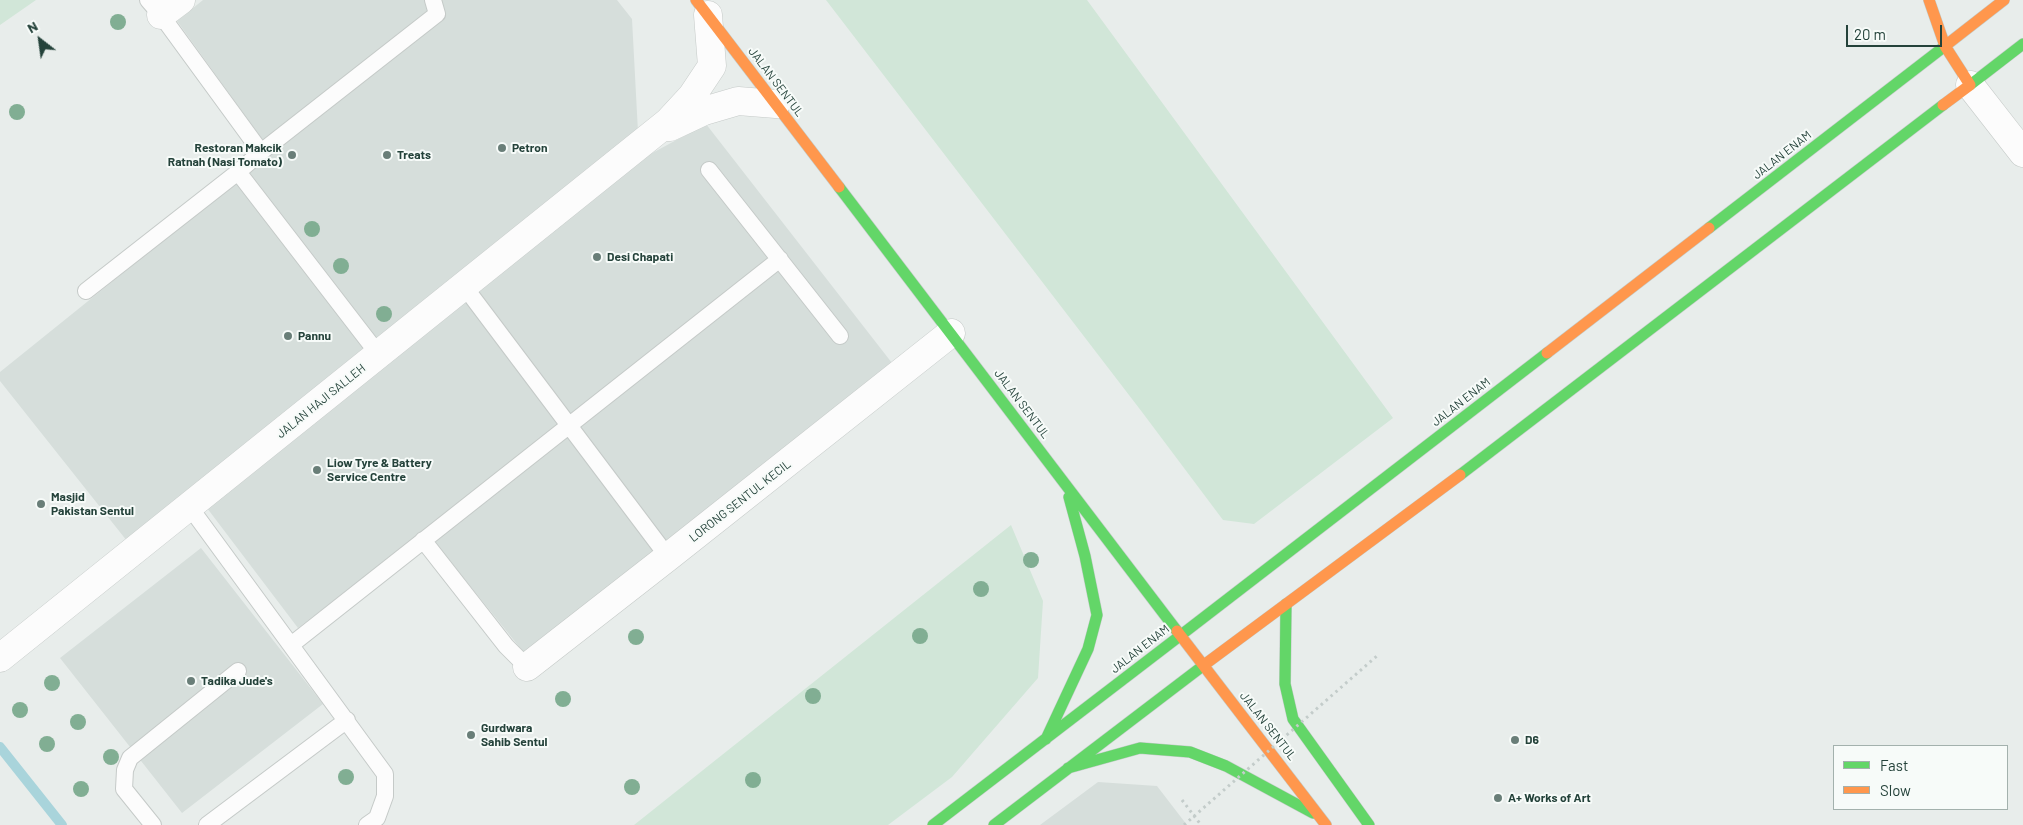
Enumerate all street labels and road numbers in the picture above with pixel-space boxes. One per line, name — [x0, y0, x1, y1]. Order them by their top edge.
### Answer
street label: JALAN SENTUL — [745, 45, 807, 119]
street label: JALAN ENAM — [1750, 128, 1814, 182]
street label: JALAN HAJI SALLEH — [274, 361, 368, 441]
street label: JALAN SENTUL — [991, 367, 1053, 441]
street label: JALAN ENAM — [1429, 375, 1493, 429]
street label: LORONG SENTUL KECIL — [686, 457, 794, 545]
street label: JALAN ENAM — [1108, 622, 1172, 676]
street label: JALAN SENTUL — [1237, 689, 1299, 763]

